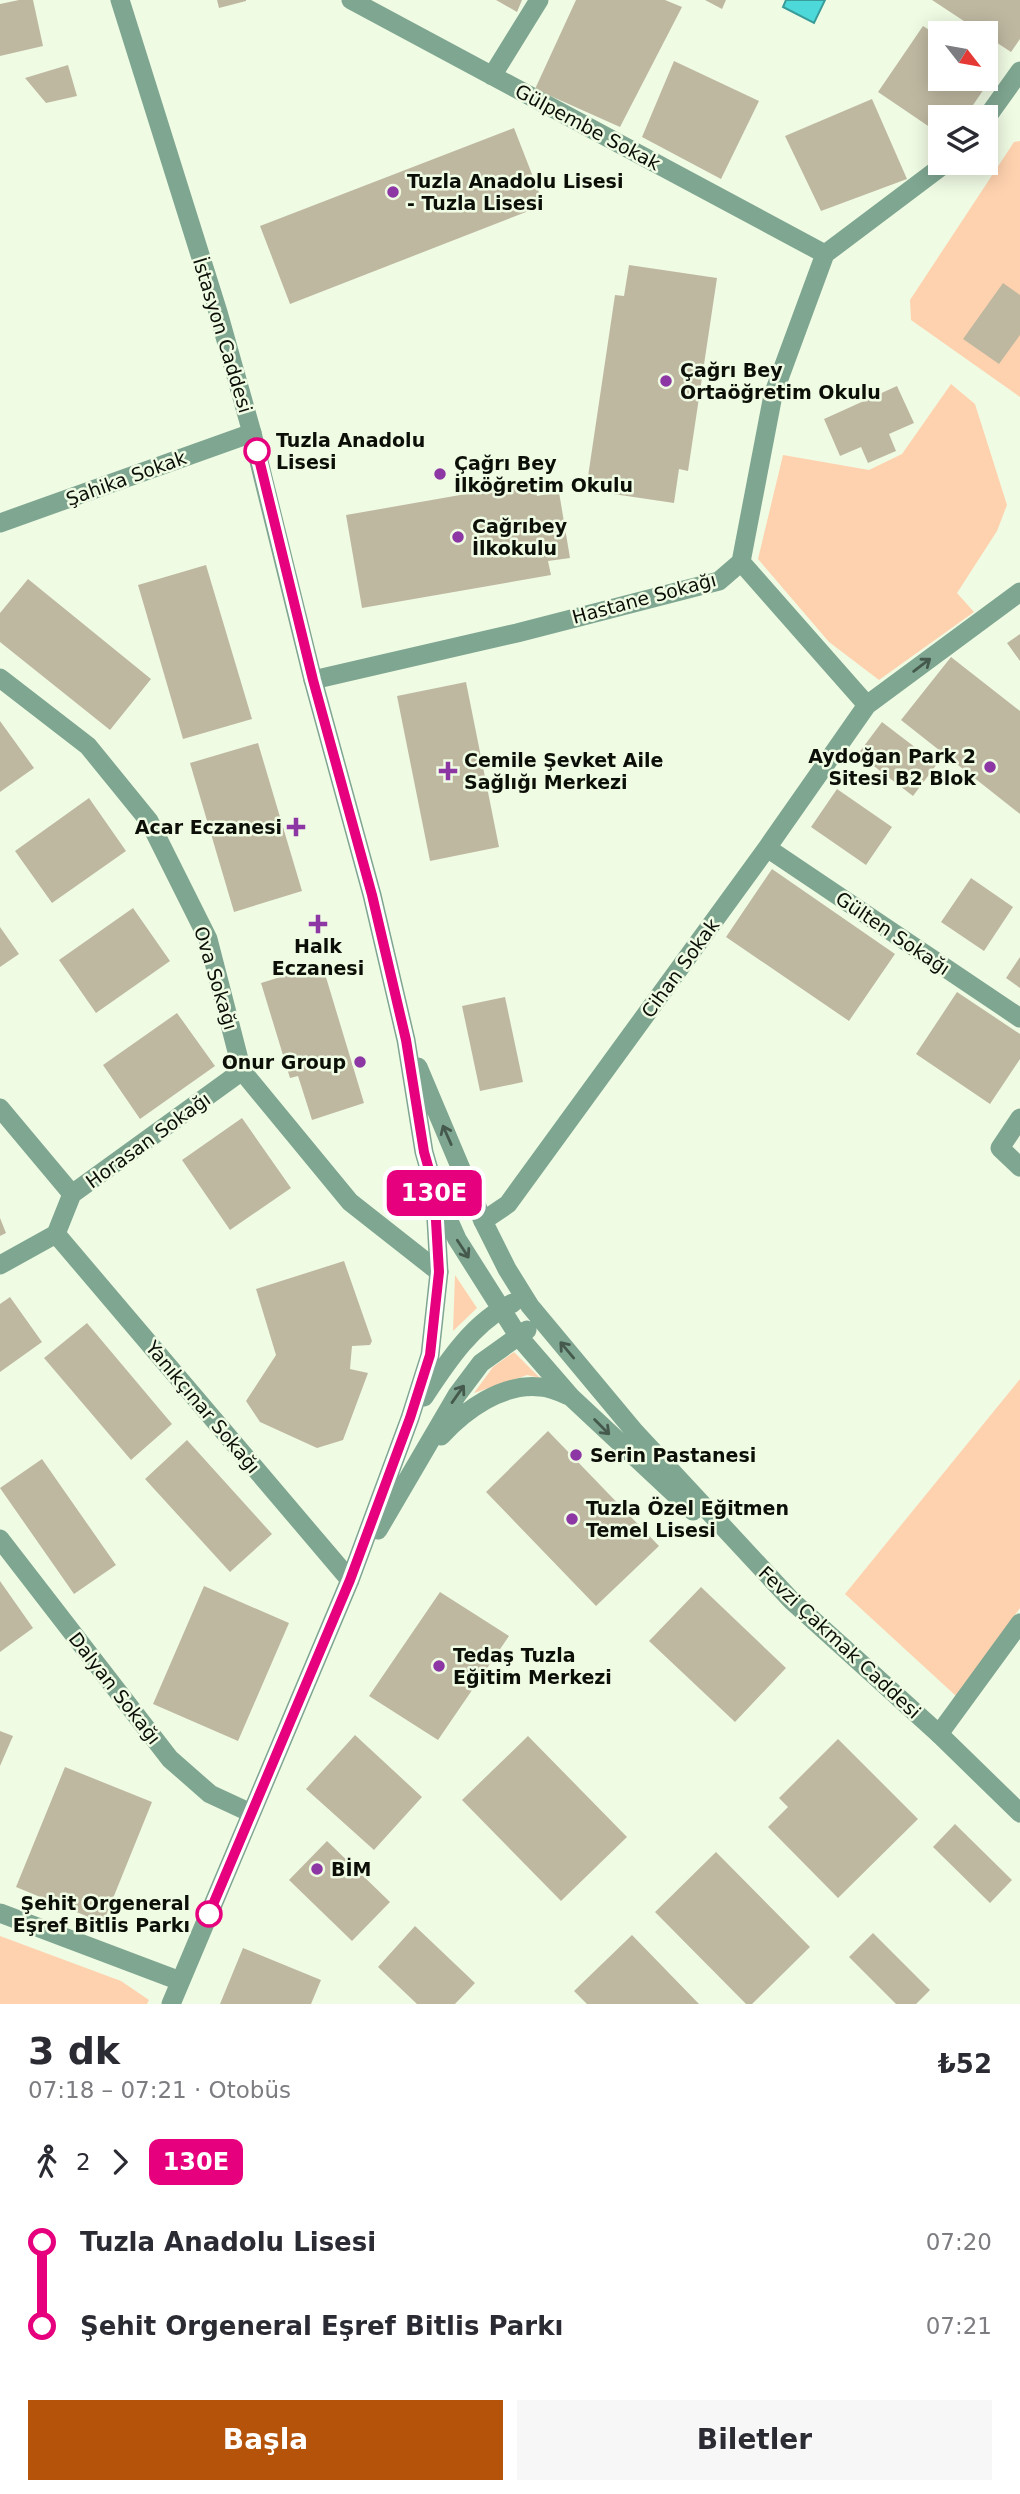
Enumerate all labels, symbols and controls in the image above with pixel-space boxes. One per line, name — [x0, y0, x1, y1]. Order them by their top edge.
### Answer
north arrow — [928, 21, 998, 91]
map controls — [928, 21, 998, 175]
street label: Gülpembe Sokak — [512, 79, 664, 175]
button: layers — [928, 105, 998, 175]
place label: Tuzla Anadolu Lisesi - Tuzla Lisesi — [407, 170, 623, 214]
marker: Tuzla Anadolu Lisesi - Tuzla Lisesi — [385, 184, 401, 200]
street label: İstasyon Caddesi — [189, 255, 257, 415]
place label: Çağrı Bey Ortaöğretim Okulu — [680, 359, 881, 403]
marker: Çağrı Bey Ortaöğretim Okulu — [658, 373, 674, 389]
place label: Tuzla Anadolu Lisesi — [276, 429, 425, 473]
marker: Tuzla Anadolu Lisesi — [244, 438, 270, 464]
street label: Şahika Sokak — [63, 446, 189, 510]
place label: Çağrı Bey İlköğretim Okulu — [454, 452, 633, 496]
marker: Çağrı Bey İlköğretim Okulu — [432, 466, 448, 482]
place label: Cağrıbey İlkokulu — [472, 515, 568, 559]
marker: Cağrıbey İlkokulu — [450, 529, 466, 545]
street label: Hastane Sokağı — [570, 568, 718, 628]
one-way arrow — [912, 658, 931, 672]
place label: Aydoğan Park 2 Sitesi B2 Blok — [808, 745, 976, 789]
place label: Cemile Şevket Aile Sağlığı Merkezi — [464, 749, 663, 793]
marker: Aydoğan Park 2 Sitesi B2 Blok — [982, 759, 998, 775]
marker: Cemile Şevket Aile Sağlığı Merkezi — [438, 761, 458, 781]
place label: Acar Eczanesi — [135, 816, 282, 838]
marker: Acar Eczanesi — [288, 819, 304, 835]
street label: Gülten Sokağı — [832, 887, 954, 979]
street label: Cihan Sokak — [637, 914, 723, 1022]
marker: Halk Eczanesi — [310, 916, 326, 932]
street label: Ova Sokağı — [190, 924, 242, 1032]
place label: Halk Eczanesi — [272, 935, 364, 979]
place label: Onur Group — [222, 1051, 346, 1073]
marker: Onur Group — [352, 1054, 368, 1070]
street label: Horasan Sokağı — [82, 1088, 214, 1192]
one-way arrow — [440, 1124, 453, 1146]
line badge: 130E — [385, 1170, 483, 1216]
text: 130E — [401, 1179, 467, 1207]
one-way arrow — [457, 1238, 471, 1258]
street label: Yanıkçınar Sokağı — [141, 1336, 265, 1477]
one-way arrow — [559, 1341, 575, 1359]
one-way arrow — [451, 1385, 465, 1404]
one-way arrow — [594, 1419, 611, 1436]
place label: Serin Pastanesi — [590, 1444, 756, 1466]
marker: Serin Pastanesi — [568, 1447, 584, 1463]
place label: Tuzla Özel Eğitmen Temel Lisesi — [586, 1496, 789, 1541]
marker: Tuzla Özel Eğitmen Temel Lisesi — [564, 1511, 580, 1527]
street label: Fevzi Çakmak Caddesi — [755, 1561, 925, 1723]
street label: Dalyan Sokağı — [65, 1628, 165, 1748]
place label: Tedaş Tuzla Eğitim Merkezi — [453, 1644, 612, 1688]
marker: Tedaş Tuzla Eğitim Merkezi — [431, 1658, 447, 1674]
place label: BİM — [331, 1857, 371, 1880]
marker: BİM — [309, 1861, 325, 1877]
place label: Şehit Orgeneral Eşref Bitlis Parkı — [13, 1892, 190, 1936]
marker: Şehit Orgeneral Eşref Bitlis Parkı — [196, 1901, 222, 1927]
text: 3 dk — [28, 2029, 120, 2073]
text: ₺52 — [938, 2049, 992, 2079]
text: 07:18 – 07:21 · Otobüs — [28, 2077, 291, 2103]
icon: walk — [28, 2143, 66, 2181]
icon: forward — [101, 2143, 139, 2181]
text: 130E — [163, 2148, 229, 2176]
text: 2 — [76, 2149, 91, 2175]
text: Tuzla Anadolu Lisesi — [80, 2227, 376, 2257]
text: 07:20 — [926, 2229, 992, 2255]
text: Şehit Orgeneral Eşref Bitlis Parkı — [80, 2311, 563, 2341]
text: 07:21 — [926, 2313, 992, 2339]
button: Başla — [28, 2400, 503, 2480]
button: Biletler — [517, 2400, 992, 2480]

